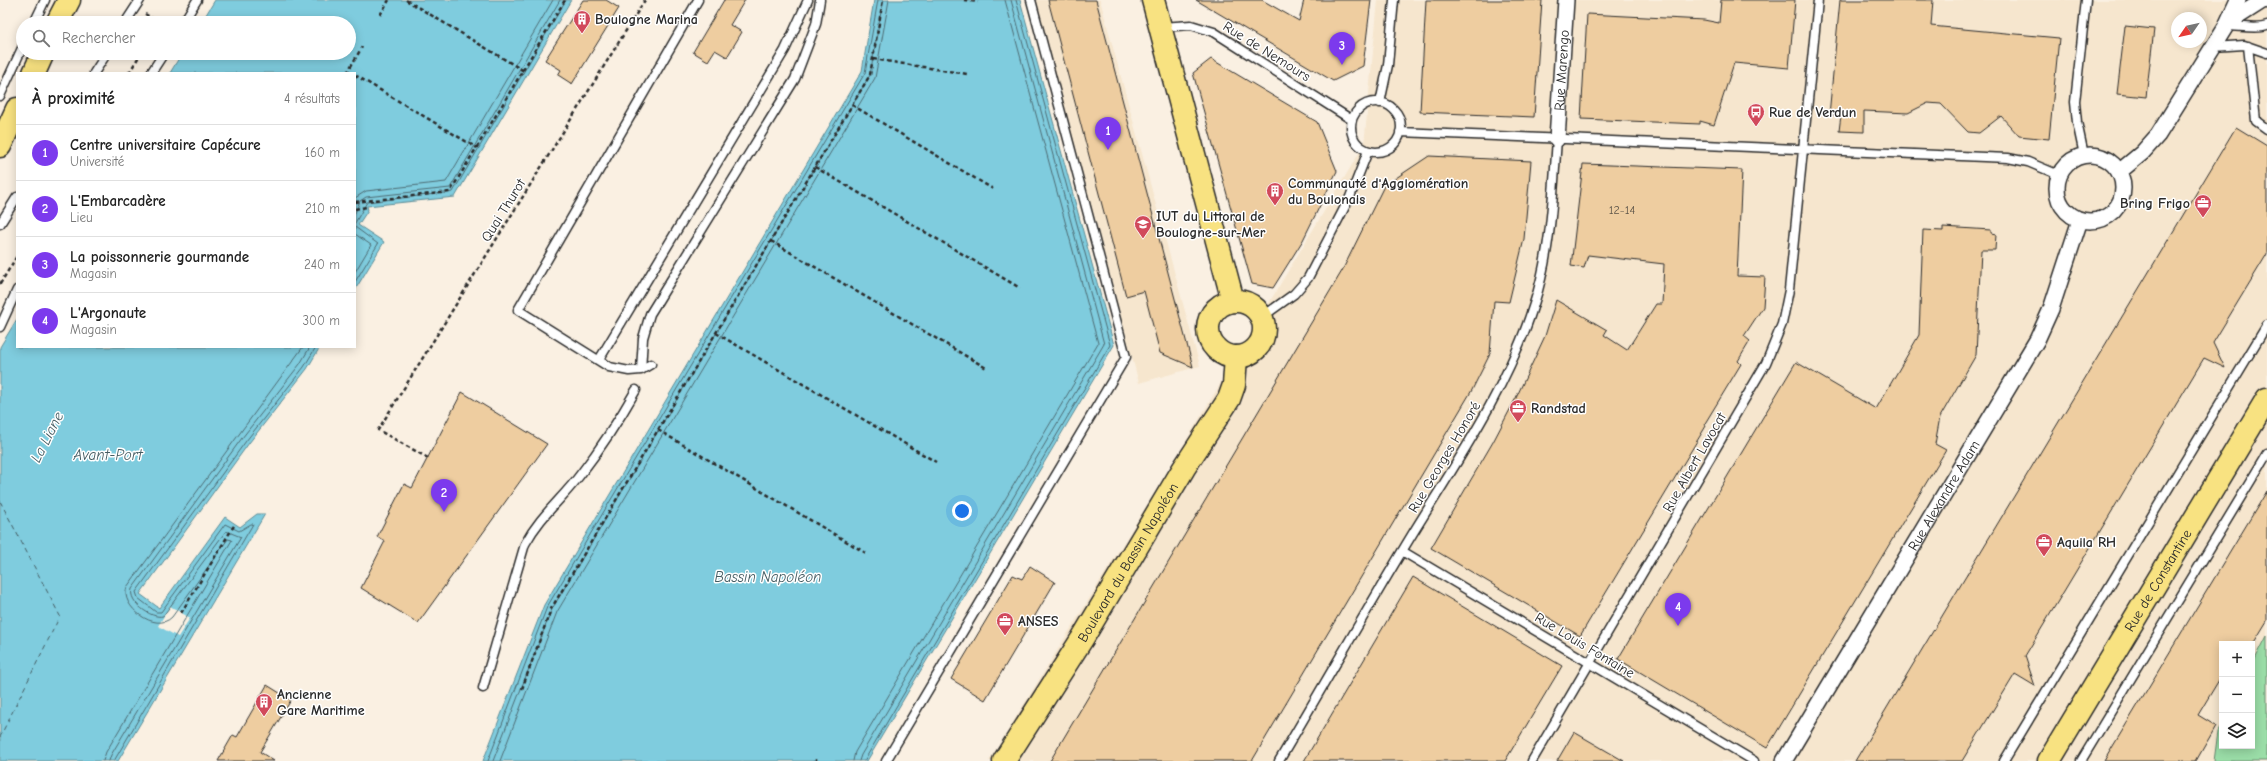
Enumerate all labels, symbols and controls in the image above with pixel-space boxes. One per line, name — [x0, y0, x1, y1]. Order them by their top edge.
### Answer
building icon: Boulogne Marina — [572, 9, 592, 34]
place label: Boulogne Marina — [595, 11, 698, 28]
north arrow — [2171, 12, 2207, 48]
search box — [16, 16, 356, 60]
street label: Rue de Nemours — [1220, 18, 1314, 85]
icon: search — [30, 27, 52, 49]
text: Rechercher — [62, 29, 135, 47]
street label: Rue Marengo — [1551, 29, 1573, 111]
pin: 3 — [1329, 32, 1355, 65]
text: À proximité — [32, 89, 115, 108]
text: 4 résultats — [284, 91, 340, 106]
bus stop icon: Rue de Verdun — [1746, 102, 1766, 127]
place label: Rue de Verdun — [1769, 104, 1856, 121]
pin: 1 — [1095, 117, 1121, 150]
text: Centre universitaire Capécure — [70, 136, 261, 154]
text: 1 — [42, 145, 48, 160]
text: 160 m — [305, 145, 340, 160]
text: Université — [70, 154, 124, 169]
street label: Quai Thurot — [477, 175, 530, 245]
place label: Communauté d'Agglomération du Boulonais — [1288, 175, 1468, 208]
building icon: Communauté d'Agglomération du Boulonais — [1265, 181, 1285, 206]
text: L'Embarcadère — [70, 192, 166, 210]
office icon: Bring Frigo — [2193, 193, 2213, 218]
place label: Bring Frigo — [2120, 195, 2190, 212]
text: 2 — [42, 201, 48, 216]
text: 210 m — [305, 201, 340, 216]
house number: 12-14 — [1609, 203, 1635, 217]
place label: IUT du Littoral de Boulogne-sur-Mer — [1156, 208, 1266, 241]
text: Lieu — [70, 210, 93, 225]
school or university icon: IUT du Littoral de Boulogne-sur-Mer — [1133, 214, 1153, 239]
text: La poissonnerie gourmande — [70, 248, 249, 266]
text: 3 — [42, 257, 48, 272]
text: 240 m — [304, 257, 340, 272]
text: Magasin — [70, 266, 117, 281]
text: L'Argonaute — [70, 304, 146, 322]
text: 4 — [42, 313, 48, 328]
text: 300 m — [302, 313, 340, 328]
text: Magasin — [70, 322, 117, 337]
office icon: Randstad — [1508, 398, 1528, 423]
street label: Rue Georges Honoré — [1405, 399, 1484, 516]
place label: Randstad — [1531, 400, 1586, 417]
water label: La Liane — [27, 408, 68, 465]
street label: Rue Albert Lavocat — [1659, 409, 1730, 515]
street label: Rue Alexandre Adam — [1904, 437, 1984, 554]
water label: Avant-Port — [73, 446, 144, 464]
pin: 2 — [431, 479, 457, 512]
street label: Boulevard du Bassin Napoléon — [1074, 480, 1182, 645]
your location — [952, 501, 972, 521]
street label: Rue de Constantine — [2121, 526, 2196, 635]
office icon: Aquila RH — [2034, 532, 2054, 557]
place label: Aquila RH — [2057, 534, 2116, 551]
water label: Bassin Napoléon — [715, 568, 821, 586]
pin: 4 — [1665, 593, 1691, 626]
street label: Rue Louis Fontaine — [1532, 609, 1638, 682]
office icon: ANSES — [995, 611, 1015, 636]
place label: ANSES — [1018, 613, 1059, 630]
map controls — [2219, 641, 2255, 749]
button: + — [2219, 641, 2255, 677]
button: − — [2219, 677, 2255, 713]
place label: Ancienne Gare Maritime — [277, 686, 365, 719]
building icon: Ancienne Gare Maritime — [254, 692, 274, 717]
button: layers — [2219, 713, 2255, 749]

